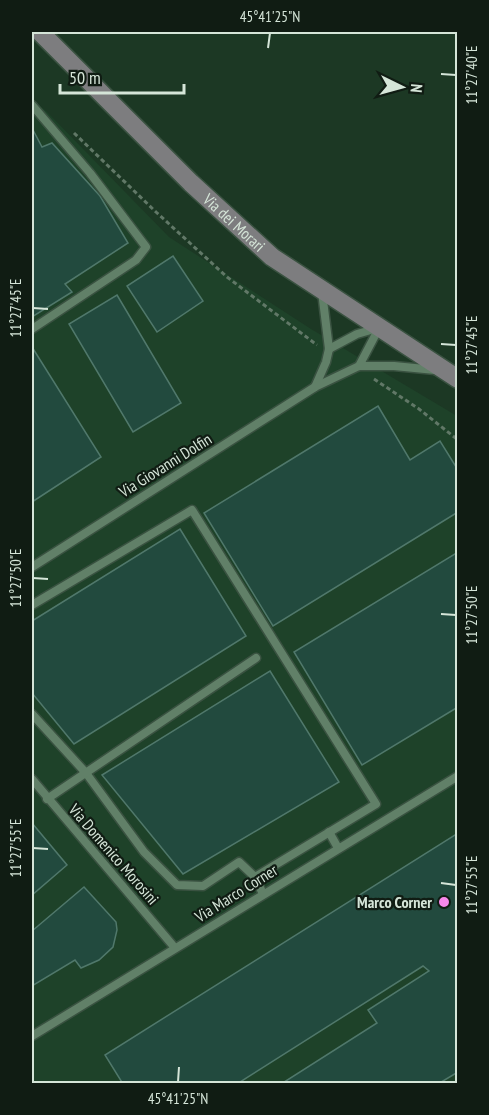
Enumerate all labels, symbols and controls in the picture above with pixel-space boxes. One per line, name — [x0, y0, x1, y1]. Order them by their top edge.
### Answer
text: 45°41'25"N — [240, 7, 300, 26]
text: 11°27'40"E — [462, 45, 481, 105]
scale bar — [60, 57, 184, 95]
north arrow — [372, 57, 432, 117]
text: 50 m — [69, 66, 101, 89]
text: N — [407, 83, 427, 93]
street label: Via dei Morari — [198, 188, 269, 256]
text: 11°27'45"E — [6, 278, 25, 338]
text: 11°27'45"E — [462, 315, 481, 375]
street label: Via Giovanni Dolfin — [114, 429, 215, 502]
text: 11°27'50"E — [6, 548, 25, 608]
text: 11°27'50"E — [462, 585, 481, 645]
street label: Via Domenico Morosini — [64, 799, 163, 908]
text: 11°27'55"E — [6, 818, 25, 878]
text: 11°27'55"E — [462, 855, 481, 915]
street label: Via Marco Corner — [190, 859, 281, 927]
place label: Marco Corner — [357, 892, 432, 912]
marker: Marco Corner — [437, 895, 451, 909]
text: 45°41'25"N — [148, 1089, 208, 1108]

